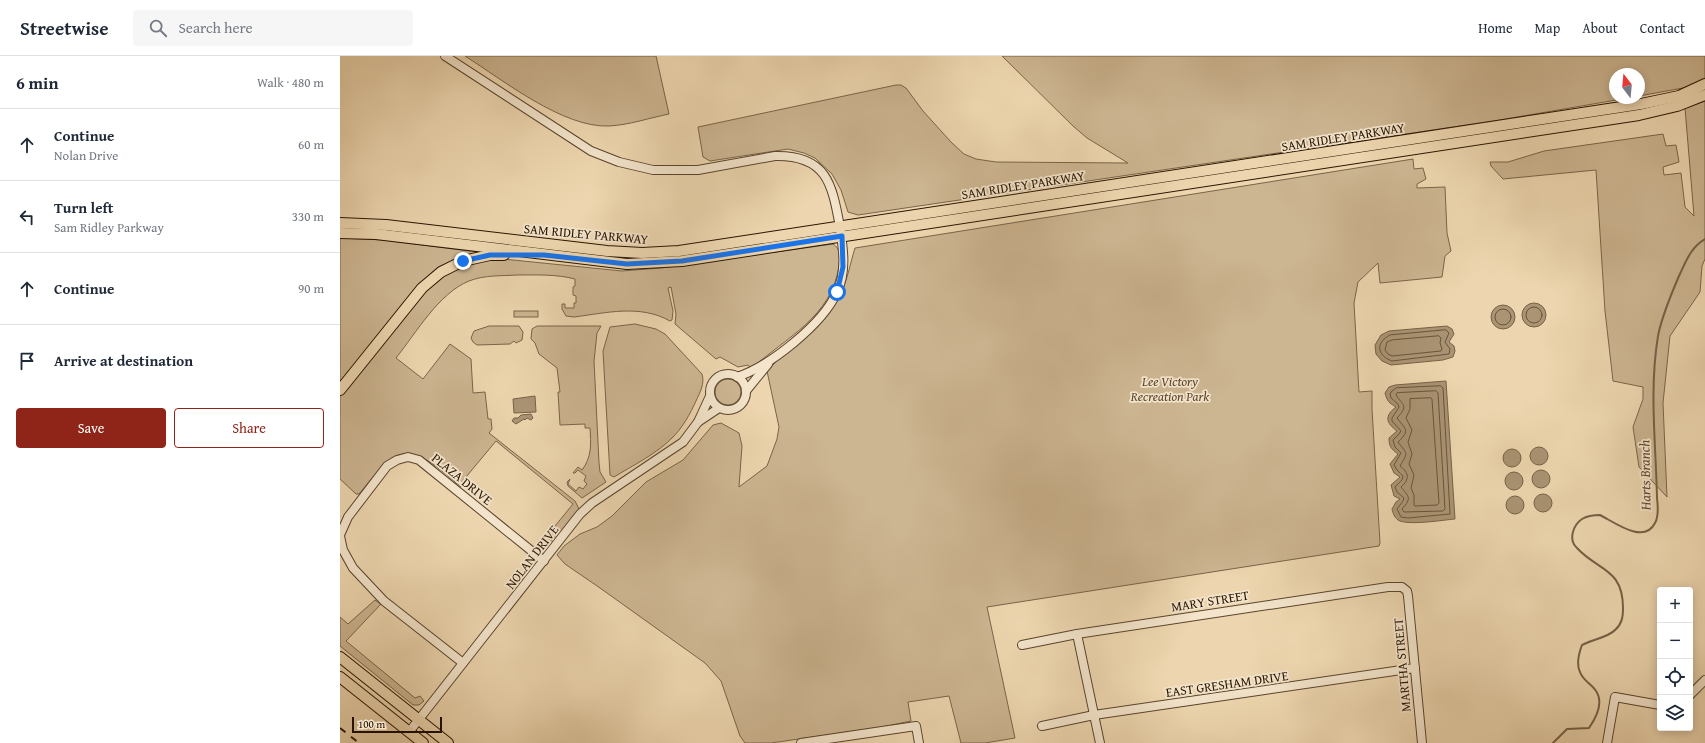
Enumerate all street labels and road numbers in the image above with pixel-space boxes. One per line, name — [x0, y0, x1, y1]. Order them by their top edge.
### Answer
street label: SAM RIDLEY PARKWAY — [1280, 118, 1406, 156]
street label: SAM RIDLEY PARKWAY — [960, 166, 1086, 204]
street label: SAM RIDLEY PARKWAY — [523, 219, 649, 249]
street label: PLAZA DRIVE — [428, 449, 497, 510]
street label: NOLAN DRIVE — [501, 521, 563, 593]
street label: MARY STREET — [1170, 585, 1251, 617]
street label: MARTHA STREET — [1388, 617, 1416, 713]
street label: EAST GRESHAM DRIVE — [1165, 666, 1290, 702]

